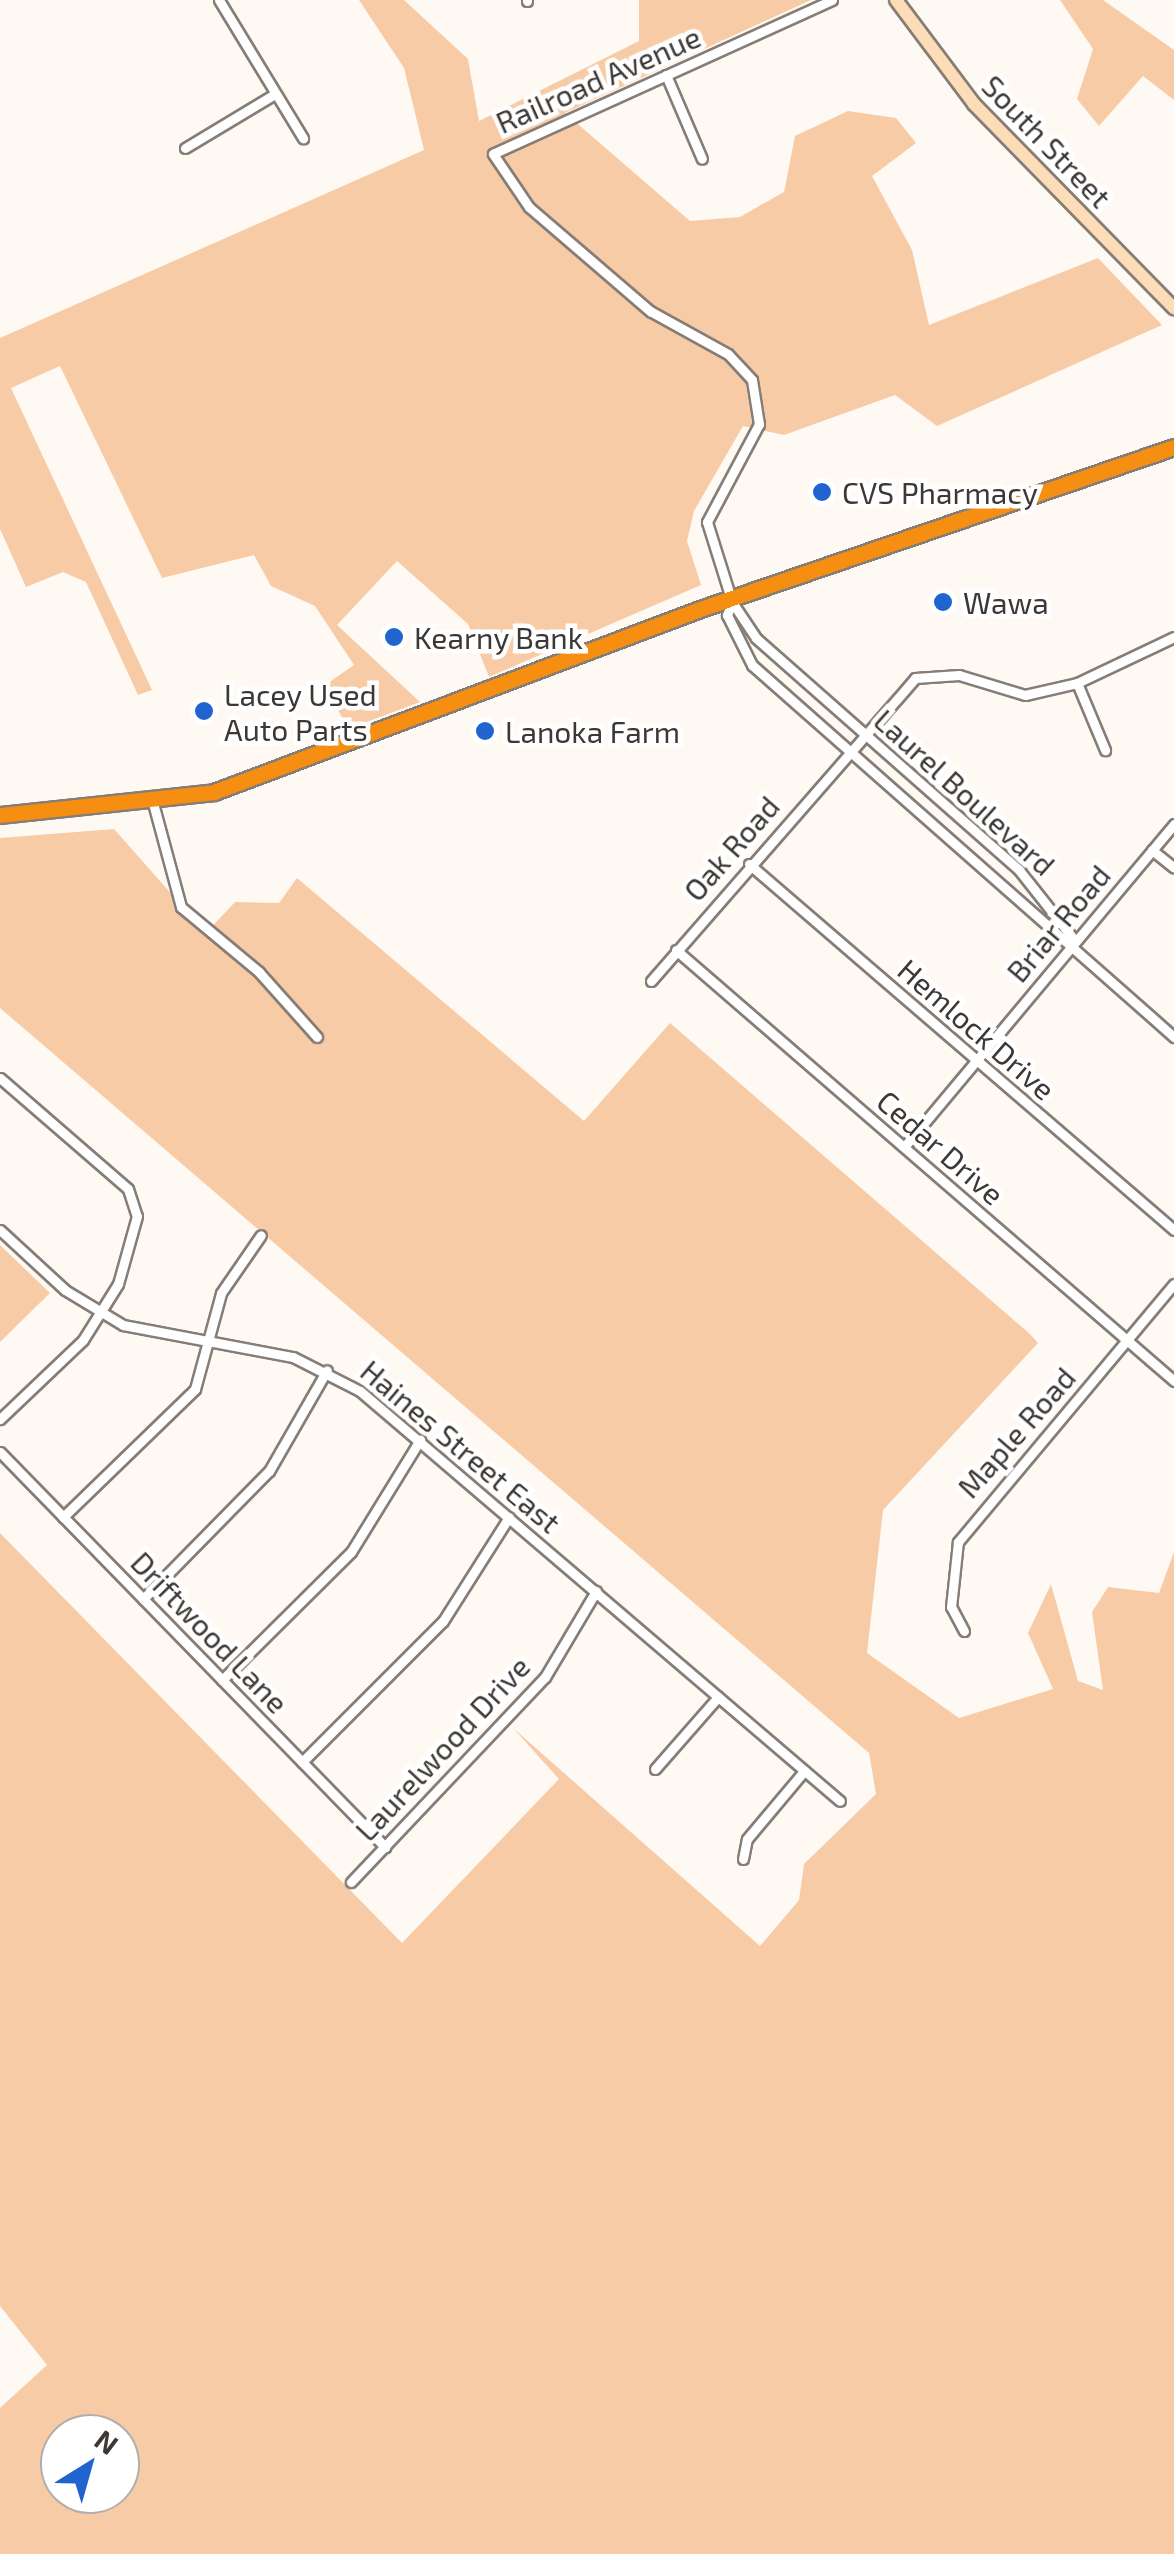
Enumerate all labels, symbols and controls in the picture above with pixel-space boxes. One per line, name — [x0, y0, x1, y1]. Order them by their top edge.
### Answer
street label: Railroad Avenue — [490, 18, 706, 140]
street label: South Street — [975, 67, 1119, 215]
place label: CVS Pharmacy — [842, 474, 1038, 510]
marker: CVS Pharmacy — [811, 481, 833, 503]
place label: Wawa — [963, 584, 1049, 620]
marker: Wawa — [932, 591, 954, 613]
place label: Kearny Bank — [414, 619, 584, 655]
marker: Kearny Bank — [383, 626, 405, 648]
place label: Lacey Used Auto Parts — [224, 676, 377, 746]
marker: Lacey Used Auto Parts — [193, 700, 215, 722]
street label: Laurel Boulevard — [867, 701, 1063, 883]
place label: Lanoka Farm — [505, 713, 680, 749]
marker: Lanoka Farm — [474, 720, 496, 742]
street label: Oak Road — [676, 788, 786, 908]
street label: Briar Road — [998, 857, 1118, 989]
street label: Hemlock Drive — [891, 951, 1063, 1107]
street label: Cedar Drive — [870, 1082, 1012, 1212]
street label: Haines Street East — [354, 1352, 568, 1540]
street label: Maple Road — [950, 1359, 1082, 1505]
street label: Driftwood Lane — [124, 1544, 296, 1720]
street label: Laurelwood Drive — [347, 1648, 537, 1848]
north arrow — [40, 2414, 140, 2514]
text: N — [89, 2422, 125, 2461]

